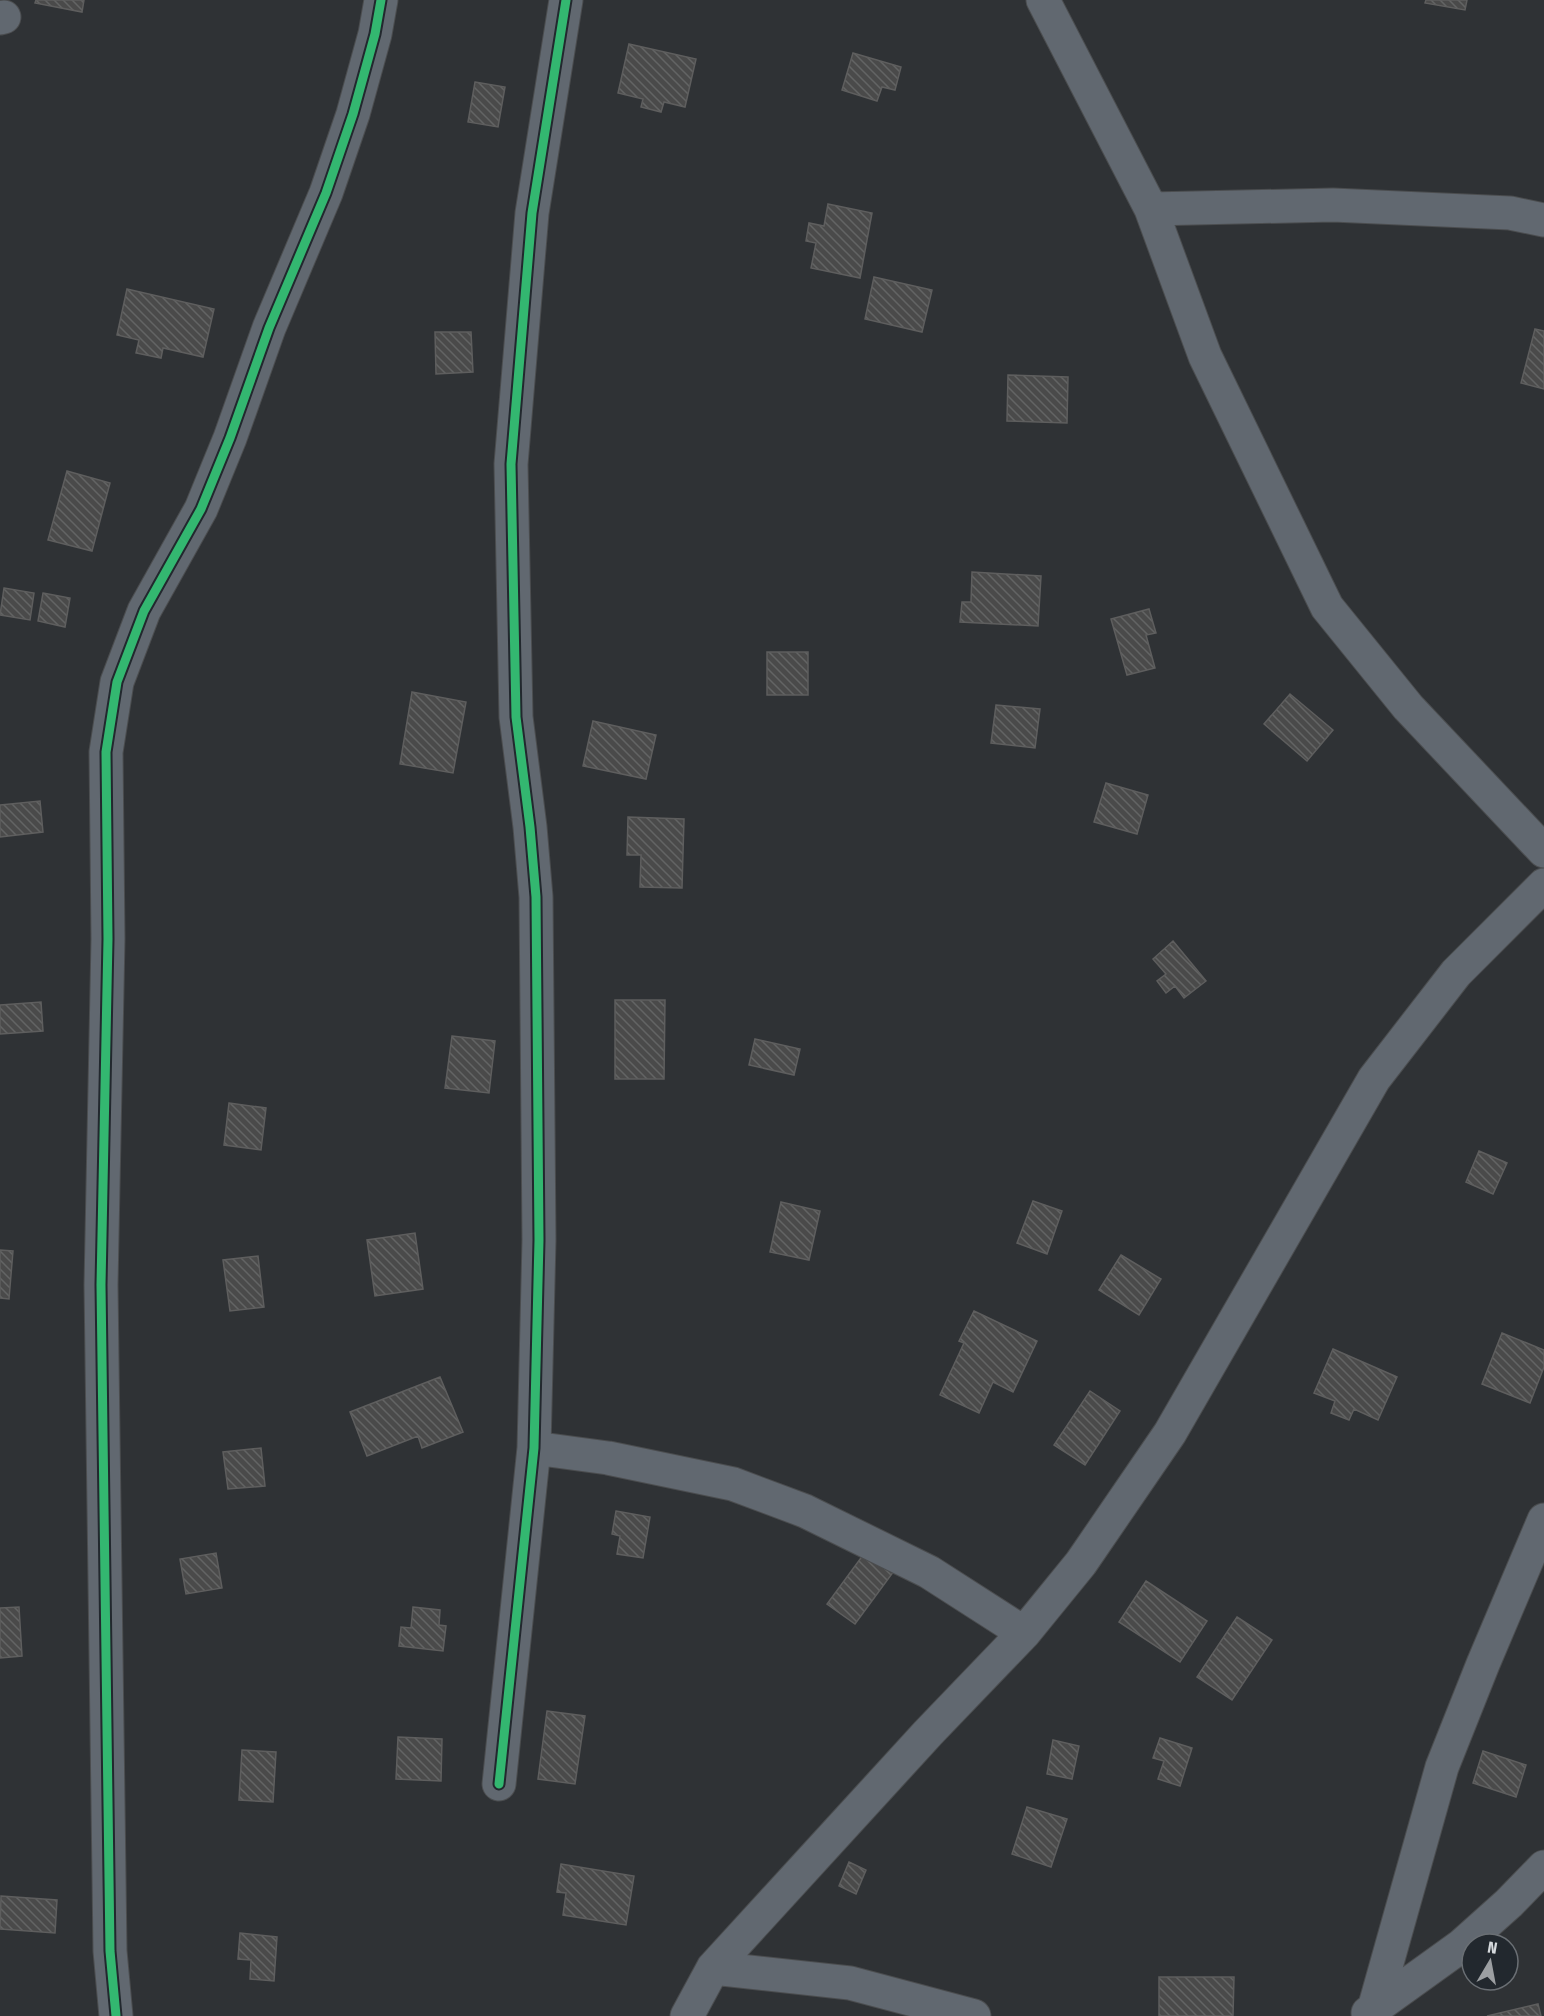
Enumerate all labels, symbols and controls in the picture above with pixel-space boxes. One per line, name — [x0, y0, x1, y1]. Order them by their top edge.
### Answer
north arrow — [1460, 1932, 1520, 1992]
text: N — [1486, 1938, 1499, 1958]

